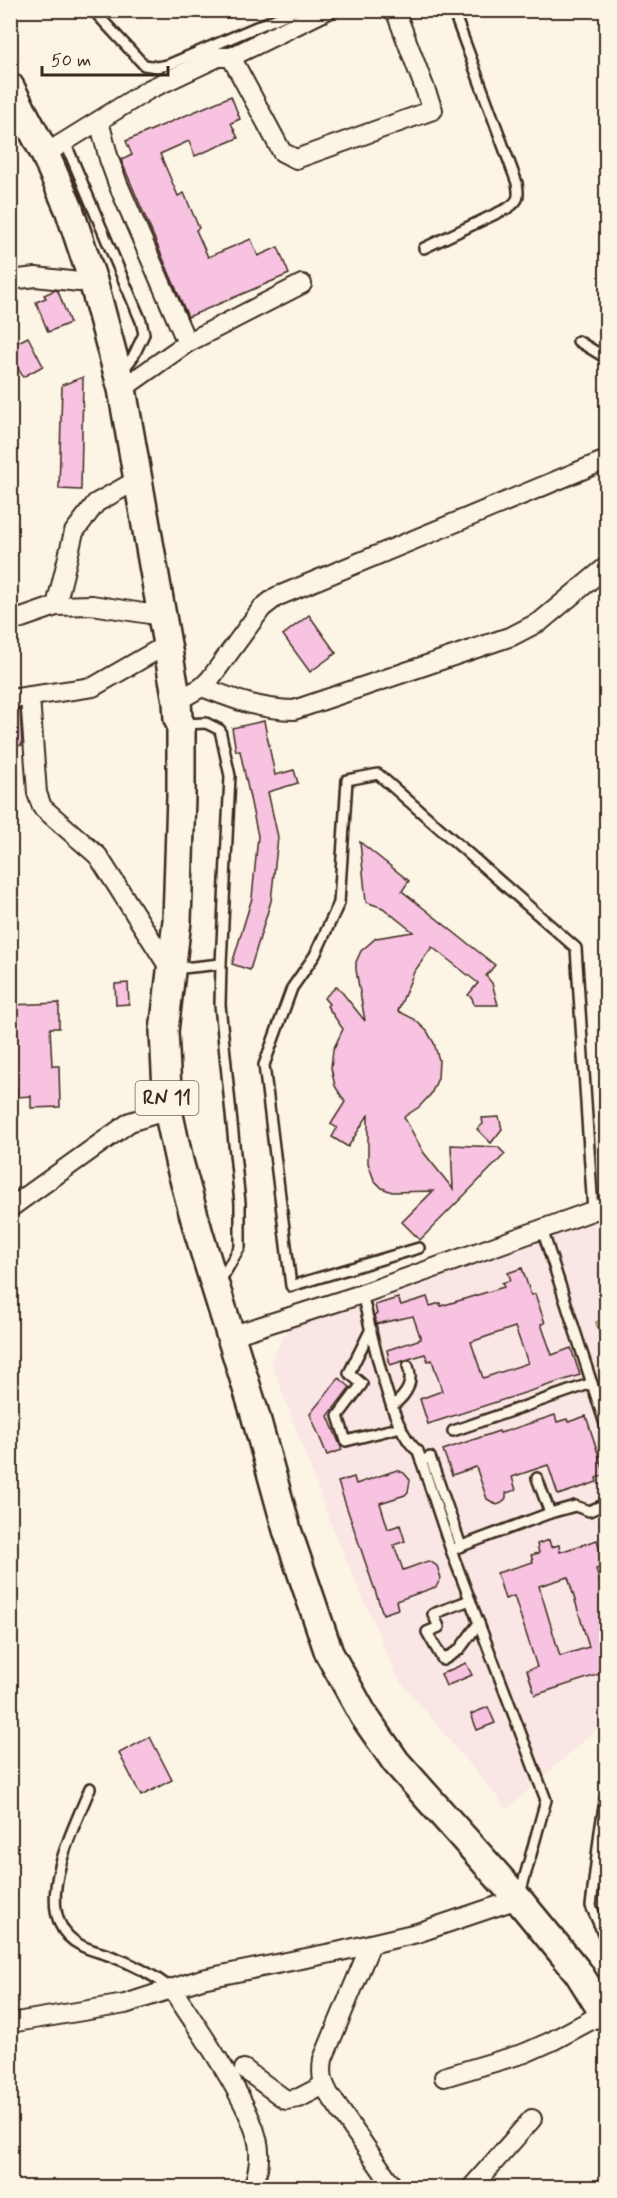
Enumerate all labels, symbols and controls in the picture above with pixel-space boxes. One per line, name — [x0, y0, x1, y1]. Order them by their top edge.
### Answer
scale bar — [42, 39, 168, 77]
text: 50 m — [51, 49, 91, 73]
road number: RN 11 — [136, 1081, 198, 1115]

